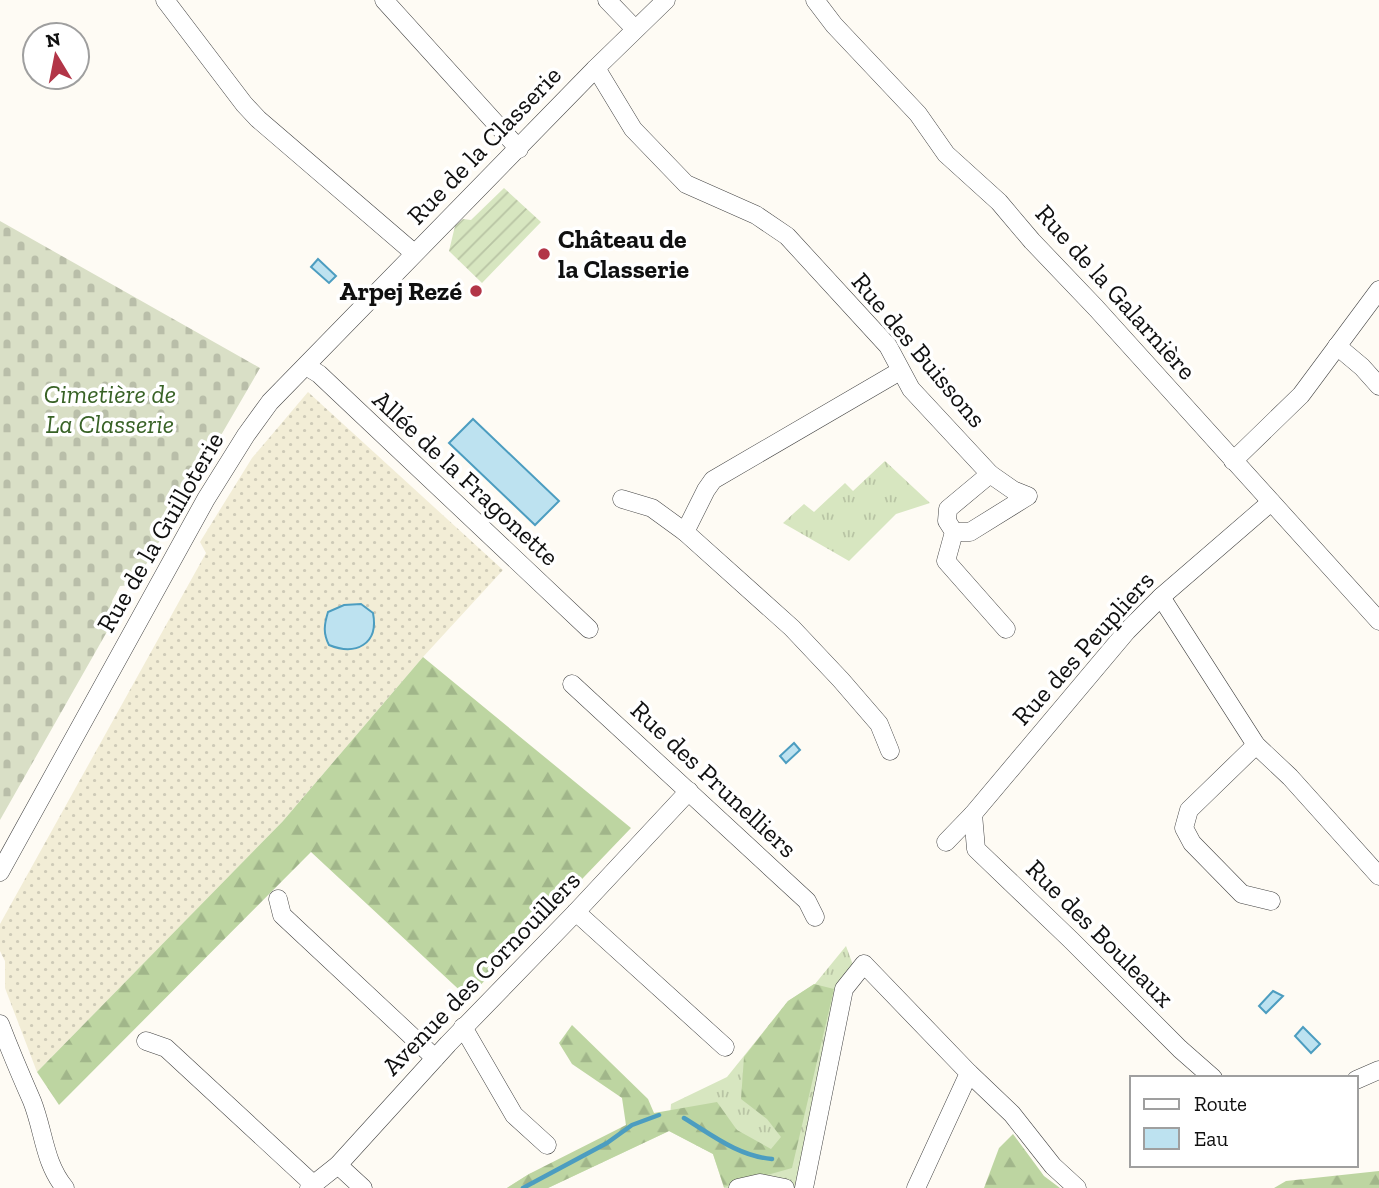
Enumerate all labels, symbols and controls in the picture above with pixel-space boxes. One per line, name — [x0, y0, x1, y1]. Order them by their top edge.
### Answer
north arrow — [21, 21, 91, 91]
text: N — [44, 27, 62, 52]
street label: Rue de la Classerie — [400, 59, 568, 231]
street label: Rue de la Galarnière — [1029, 198, 1203, 386]
place label: Château de la Classerie — [558, 223, 689, 285]
marker: Château de la Classerie — [536, 246, 552, 262]
street label: Rue des Buissons — [845, 266, 993, 434]
place label: Arpej Rezé — [340, 275, 462, 307]
marker: Arpej Rezé — [468, 283, 484, 299]
park label: Cimetière de La Classerie — [44, 378, 176, 440]
street label: Allée de la Fragonette — [366, 383, 566, 573]
street label: Rue de la Guilloterie — [90, 426, 230, 638]
street label: Rue des Peupliers — [1005, 564, 1161, 732]
street label: Rue des Prunelliers — [624, 694, 804, 864]
street label: Rue des Bouleaux — [1019, 852, 1181, 1014]
street label: Avenue des Cornouillers — [375, 864, 587, 1082]
legend — [1130, 1076, 1358, 1167]
text: Route — [1194, 1091, 1247, 1116]
text: Eau — [1194, 1126, 1228, 1151]

